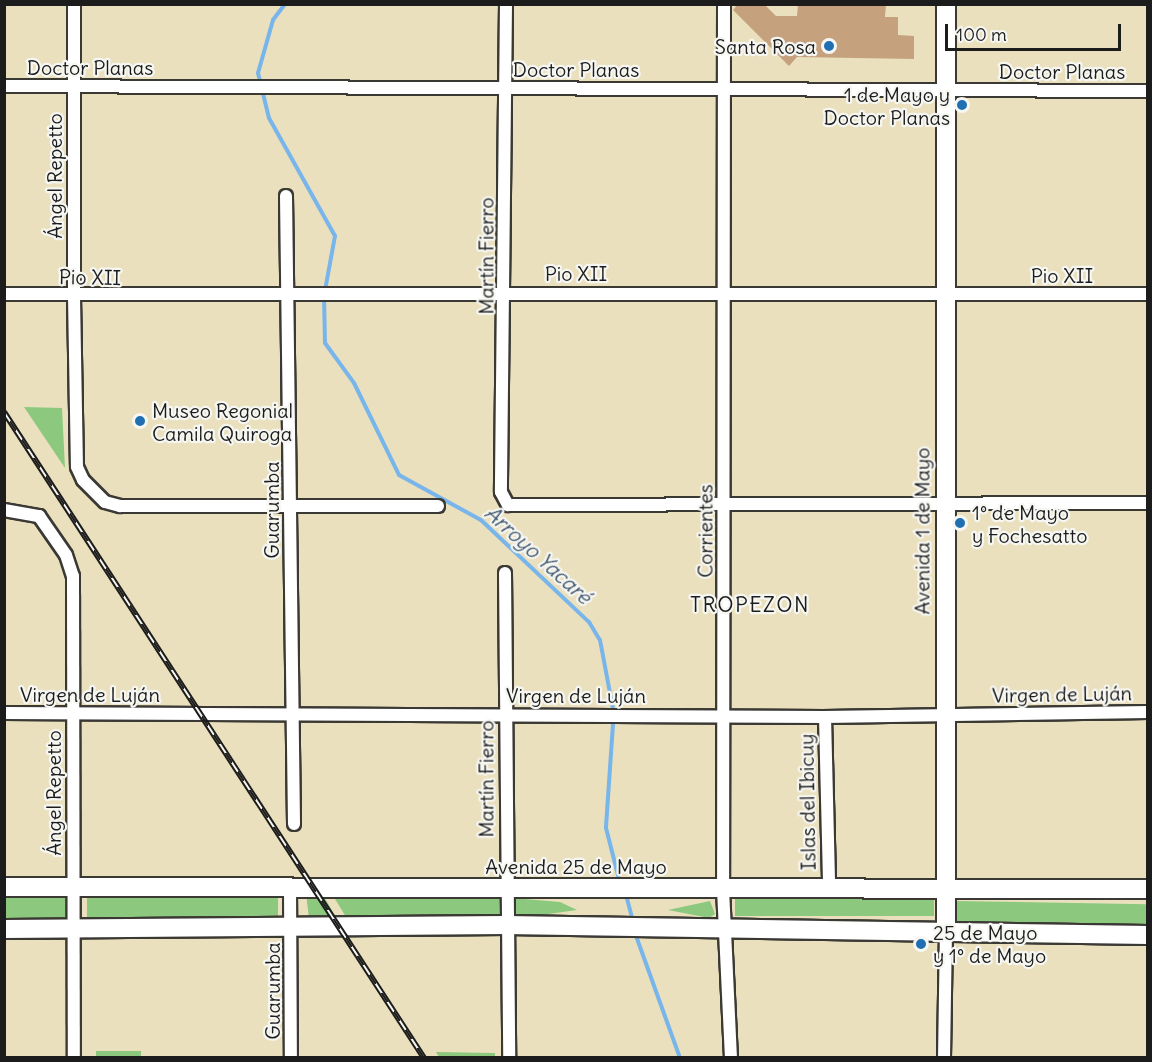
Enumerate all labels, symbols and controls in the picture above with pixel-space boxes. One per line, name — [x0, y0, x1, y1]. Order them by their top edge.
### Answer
scale bar — [948, 12, 1124, 50]
text: 100 m — [956, 23, 1007, 46]
place label: Santa Rosa — [715, 34, 816, 58]
marker: Santa Rosa — [820, 37, 838, 55]
street label: Doctor Planas — [27, 55, 153, 79]
street label: Doctor Planas — [513, 57, 639, 81]
street label: Doctor Planas — [999, 59, 1125, 83]
place label: 1 de Mayo y Doctor Planas — [823, 82, 950, 129]
marker: 1 de Mayo y Doctor Planas — [955, 98, 969, 112]
street label: Ángel Repetto — [42, 113, 66, 239]
street label: Martín Fierro — [474, 197, 498, 315]
street label: Pio XII — [545, 261, 607, 285]
street label: Pio XII — [1031, 263, 1093, 287]
street label: Pio XII — [59, 264, 121, 290]
place label: Museo Regonial Camila Quiroga — [152, 398, 293, 445]
marker: Museo Regonial Camila Quiroga — [133, 414, 147, 428]
street label: Avenida 1 de Mayo — [910, 447, 934, 615]
street label: Guarumba — [259, 461, 283, 559]
street label: Corrientes — [693, 484, 717, 578]
place label: 1º de Mayo y Fochesatto — [972, 500, 1088, 547]
water label: Arroyo Yacaré — [479, 501, 597, 609]
marker: 1º de Mayo y Fochesatto — [953, 516, 967, 530]
district label: TROPEZON — [690, 592, 810, 618]
street label: Virgen de Luján — [992, 681, 1132, 707]
street label: Virgen de Luján — [20, 682, 160, 706]
street label: Virgen de Luján — [506, 683, 646, 707]
street label: Martín Fierro — [474, 720, 498, 838]
street label: Ángel Repetto — [41, 730, 65, 856]
street label: Islas del Ibicuy — [794, 733, 820, 871]
street label: Avenida 25 de Mayo — [485, 854, 667, 878]
place label: 25 de Mayo y 1º de Mayo — [933, 921, 1046, 968]
marker: 25 de Mayo y 1º de Mayo — [914, 937, 928, 951]
street label: Guarumba — [260, 942, 284, 1040]

